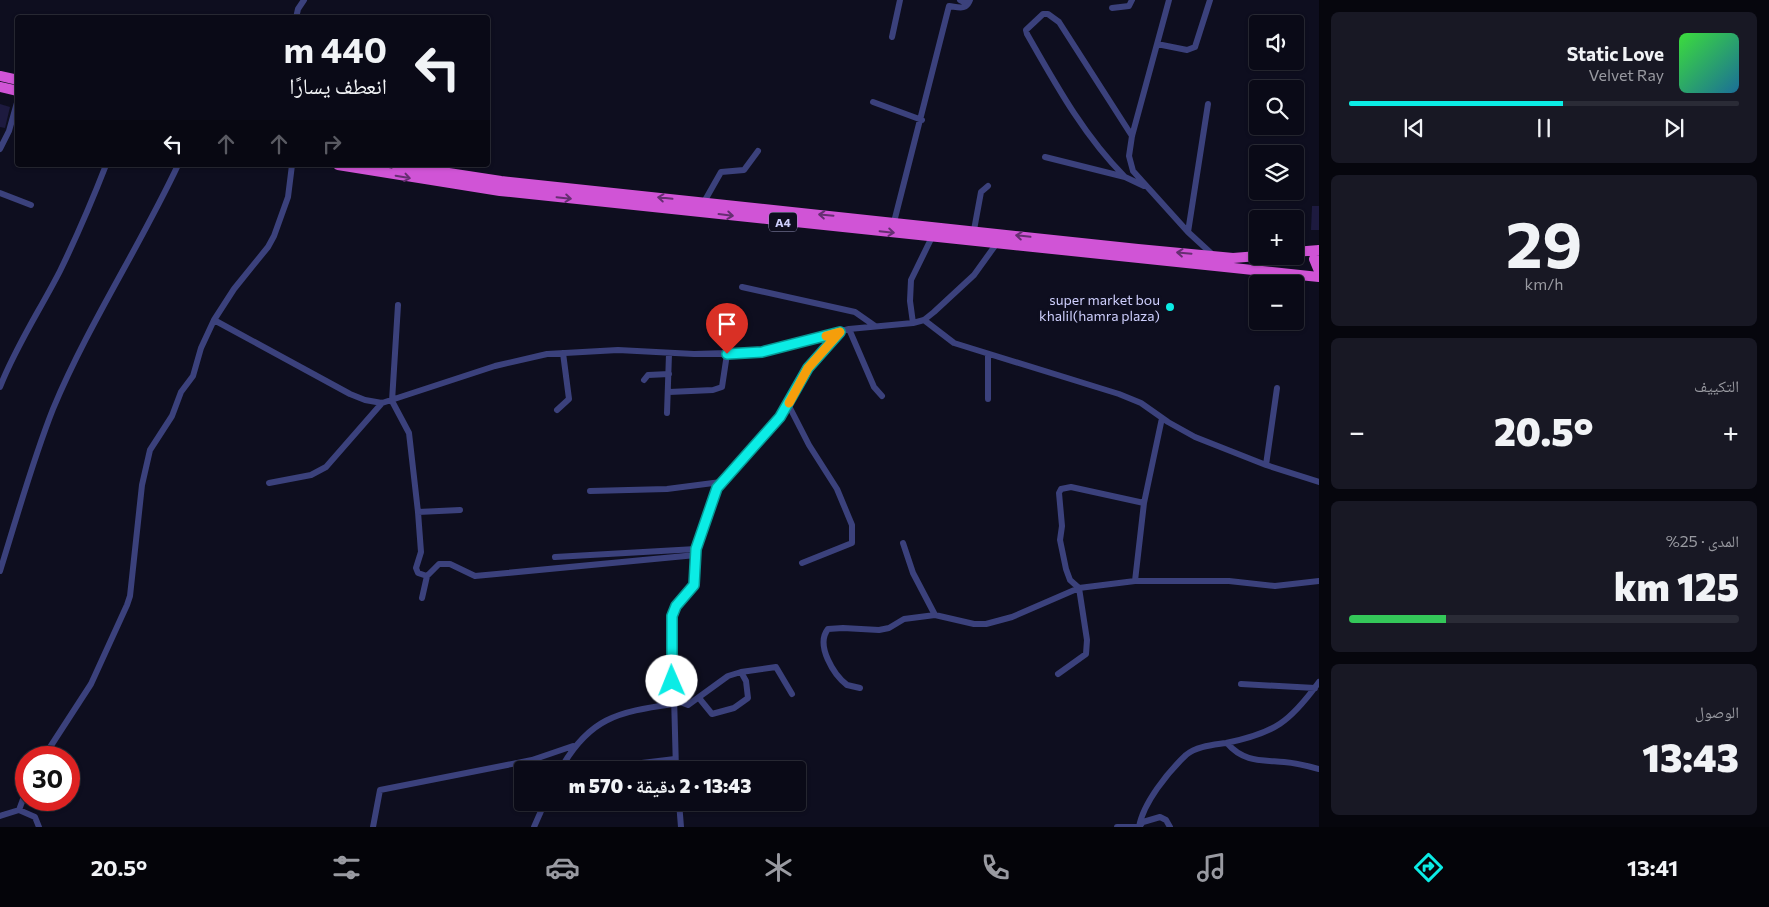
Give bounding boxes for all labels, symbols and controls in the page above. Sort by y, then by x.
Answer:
map controls [1249,15,1304,330]
button: sound [1249,15,1304,70]
text: 440 m [284,27,387,70]
icon: left [405,35,470,100]
text: Static Love [1567,42,1664,65]
text: Velvet Ray [1589,65,1664,84]
text: انعطف يسارًا [289,72,387,99]
button: search [1249,80,1304,135]
icon: previous [1400,114,1428,142]
icon: pause [1530,114,1558,142]
icon: next [1660,114,1688,142]
icon: left [159,130,187,158]
icon: ahead [212,130,240,158]
icon: ahead [265,130,293,158]
icon: right [318,130,346,158]
button: layers [1249,145,1304,200]
one-way arrow [395,172,411,182]
one-way arrow [556,193,572,203]
one-way arrow [657,193,673,202]
text: 29 [1506,202,1582,281]
one-way arrow [718,210,734,220]
one-way arrow [819,210,835,220]
button: + [1249,210,1304,265]
road number: A4 [769,212,797,232]
one-way arrow [879,227,895,237]
one-way arrow [1015,231,1031,240]
one-way arrow [1177,248,1193,258]
text: km/h [1525,274,1563,293]
button: − [1249,275,1304,330]
place label: super market bou khalil(hamra plaza) [1039,291,1160,324]
marker: super market bou khalil(hamra plaza) [1164,301,1176,313]
pin [706,303,748,354]
icon: arrive [713,310,741,338]
text: التكييف [1694,376,1739,395]
text: 20.5° [1494,407,1594,454]
text: − [1349,414,1365,448]
text: + [1723,414,1739,448]
text: المدى · 25% [1666,531,1739,550]
text: 125 km [1614,562,1739,609]
position arrow [645,654,697,706]
text: الوصول [1695,702,1739,721]
text: 13:43 [1642,733,1739,780]
speed limit sign: 30 [15,746,80,811]
text: 13:43 · 2 دقيقة · 570 m [569,774,751,797]
icon: filters [329,850,364,885]
icon: car [545,850,580,885]
icon: climate [761,850,796,885]
icon: phone [978,850,1013,885]
icon: music [1194,850,1229,885]
icon: directions [1411,850,1446,885]
text: 20.5° [91,854,147,881]
text: 13:41 [1627,854,1678,881]

